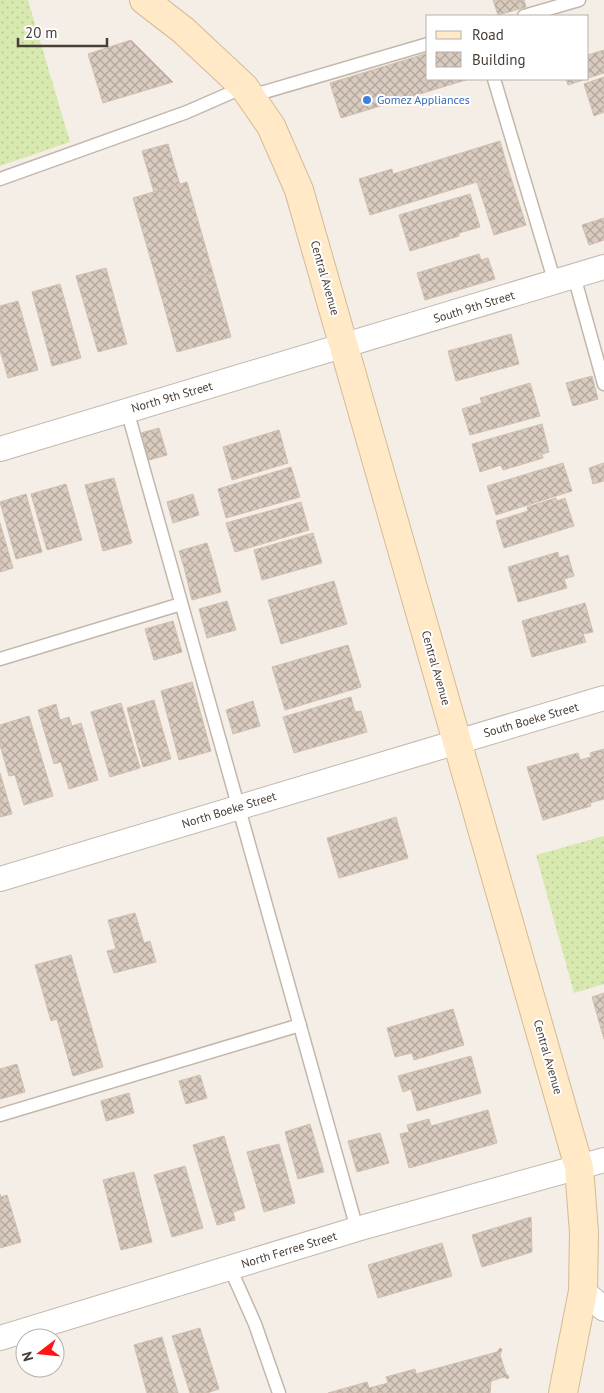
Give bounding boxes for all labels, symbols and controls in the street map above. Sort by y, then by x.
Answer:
scale bar [18,15,106,47]
legend [426,15,589,80]
text: 20 m [25,23,58,42]
text: Road [472,25,504,44]
text: Building [472,50,526,69]
place label: Gomez Appliances [377,92,470,107]
marker: Gomez Appliances [361,94,373,106]
street label: Central Avenue [308,239,343,317]
street label: South 9th Street [431,287,516,326]
street label: North 9th Street [130,378,214,415]
street label: Central Avenue [419,629,454,707]
street label: South Boeke Street [482,699,580,740]
street label: North Boeke Street [180,788,278,831]
street label: Central Avenue [531,1018,566,1096]
street label: North Ferree Street [239,1228,338,1271]
north arrow [15,1328,65,1378]
text: N [18,1350,37,1363]

